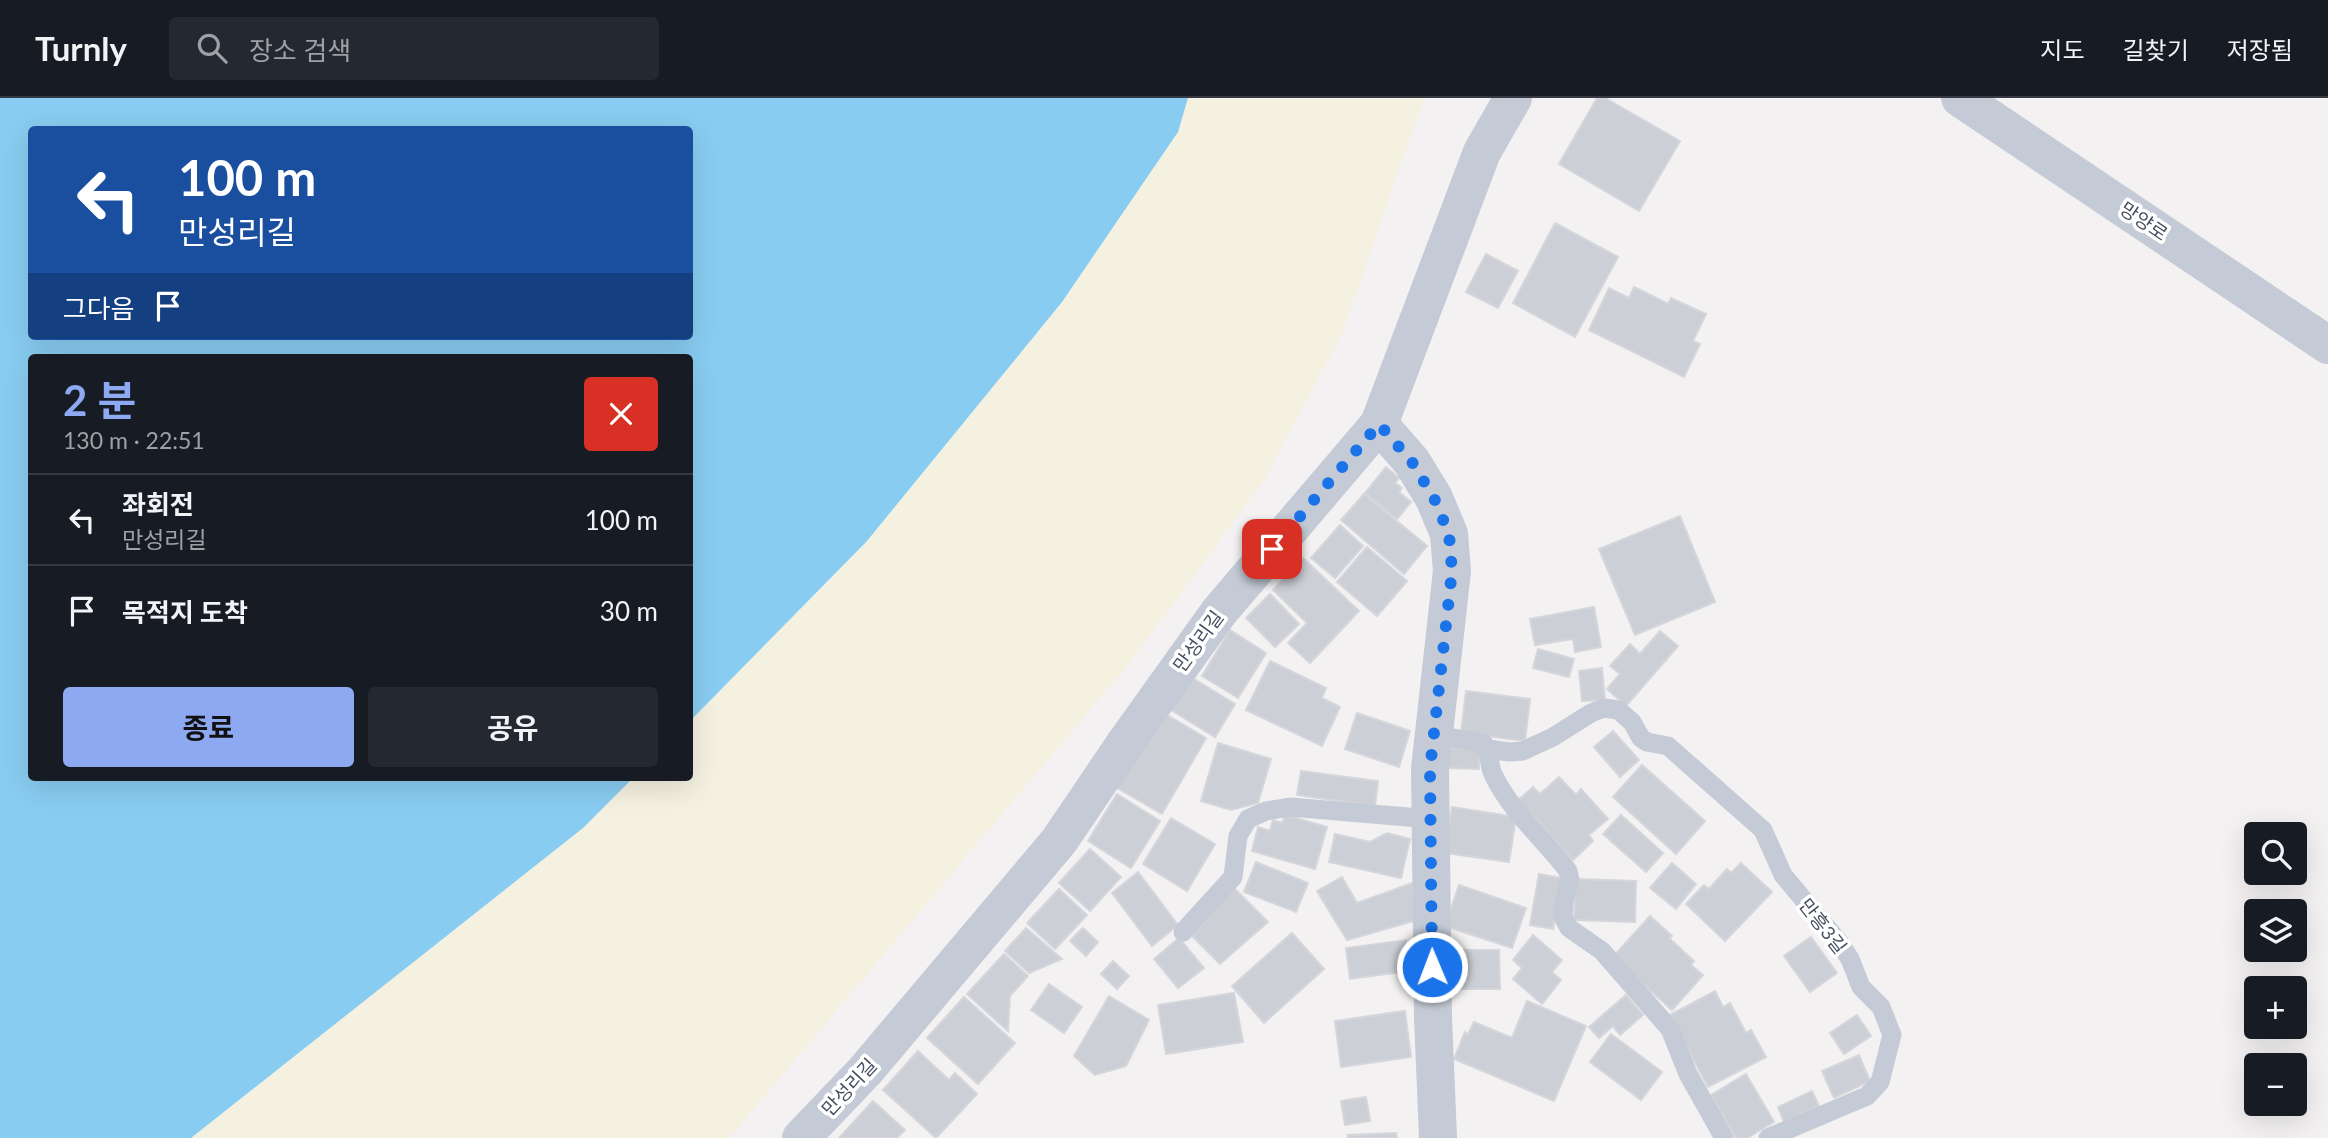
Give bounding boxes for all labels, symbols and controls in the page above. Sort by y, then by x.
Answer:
search box [169,17,659,80]
text: Turnly [35,28,127,68]
icon: search [193,29,231,67]
text: 장소 검색 [249,34,351,66]
text: 지도 [2040,35,2085,64]
text: 길찾기 [2123,35,2189,64]
text: 저장됨 [2227,35,2293,64]
text: 100 m [178,148,316,206]
icon: left [63,154,154,245]
street label: 망양로 [2116,196,2172,245]
text: 만성리길 [178,212,296,251]
icon: arrive [149,287,187,325]
text: 그다음 [63,292,135,324]
text: 2 분 [63,375,136,425]
button: close [584,377,658,451]
text: 130 m · 22:51 [63,426,205,454]
text: 좌회전 [122,488,194,520]
icon: left [63,501,101,539]
text: 100 m [585,504,658,536]
pin [1242,519,1302,579]
text: 만성리길 [122,525,207,553]
icon: arrive [1253,530,1291,568]
icon: arrive [63,592,101,630]
text: 30 m [600,595,658,627]
text: 목적지 도착 [122,596,248,628]
street label: 만성리길 [1168,606,1227,676]
button: 종료 [63,687,354,767]
button: 공유 [368,687,658,767]
map controls [2244,822,2307,1116]
button: search [2244,822,2307,885]
street label: 만흥3길 [1795,894,1852,958]
button: layers [2244,899,2307,962]
position arrow [1395,930,1469,1004]
button: + [2244,976,2307,1039]
street label: 만성리길 [816,1053,881,1120]
button: − [2244,1053,2307,1116]

